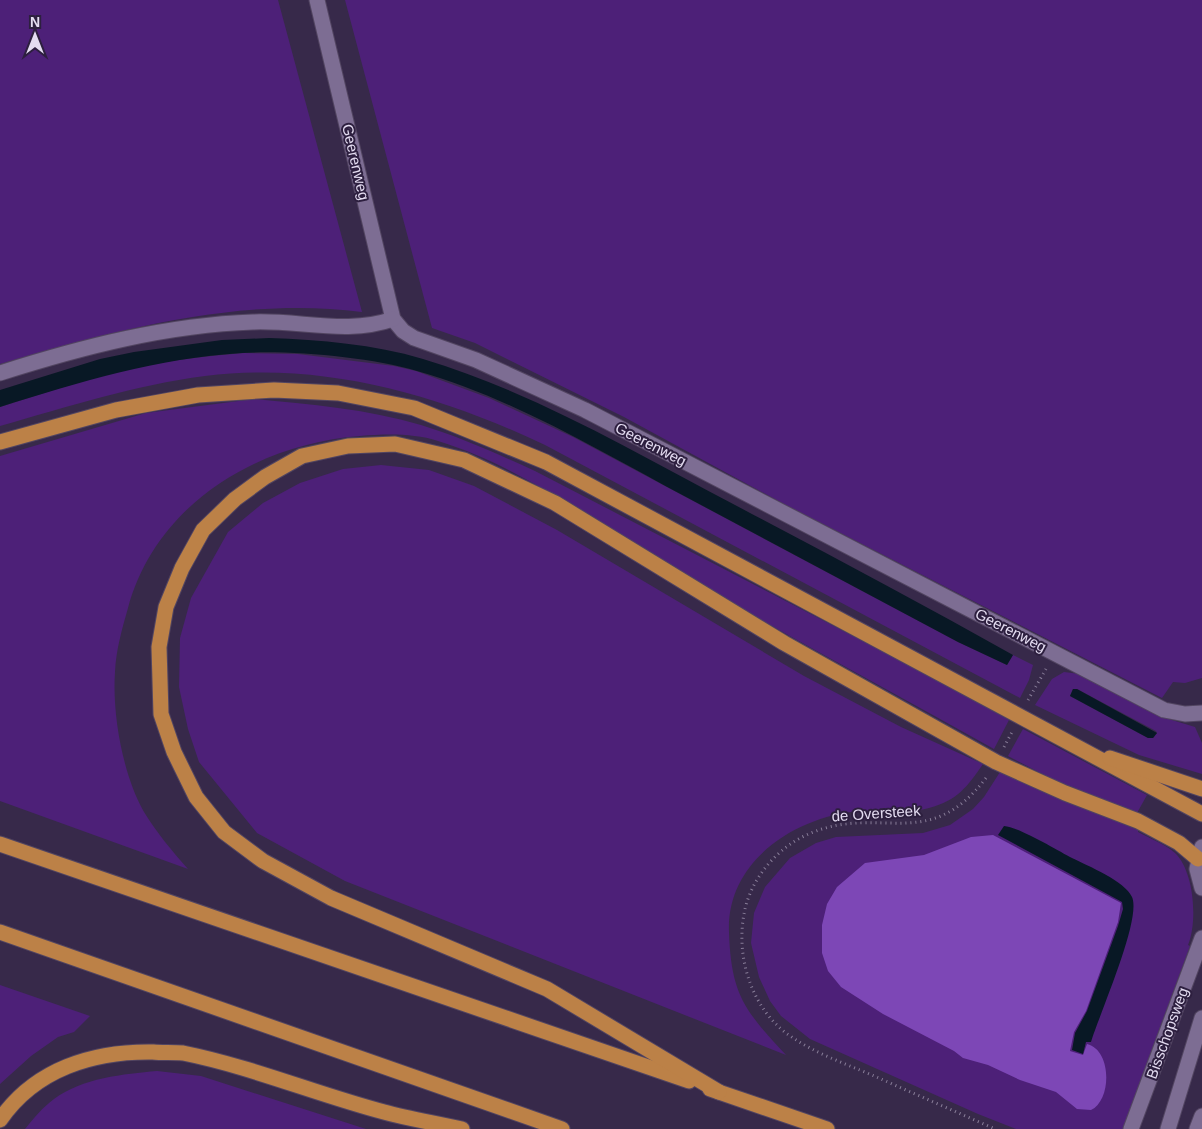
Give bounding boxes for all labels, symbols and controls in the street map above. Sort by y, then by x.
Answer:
north arrow [10,10,60,60]
text: N [30,14,40,30]
street label: Geerenweg [339,122,373,202]
street label: Geerenweg [613,419,689,469]
street label: Geerenweg [973,605,1049,655]
street label: de Oversteek [831,801,922,825]
street label: Bisschopsweg [1143,985,1191,1081]

